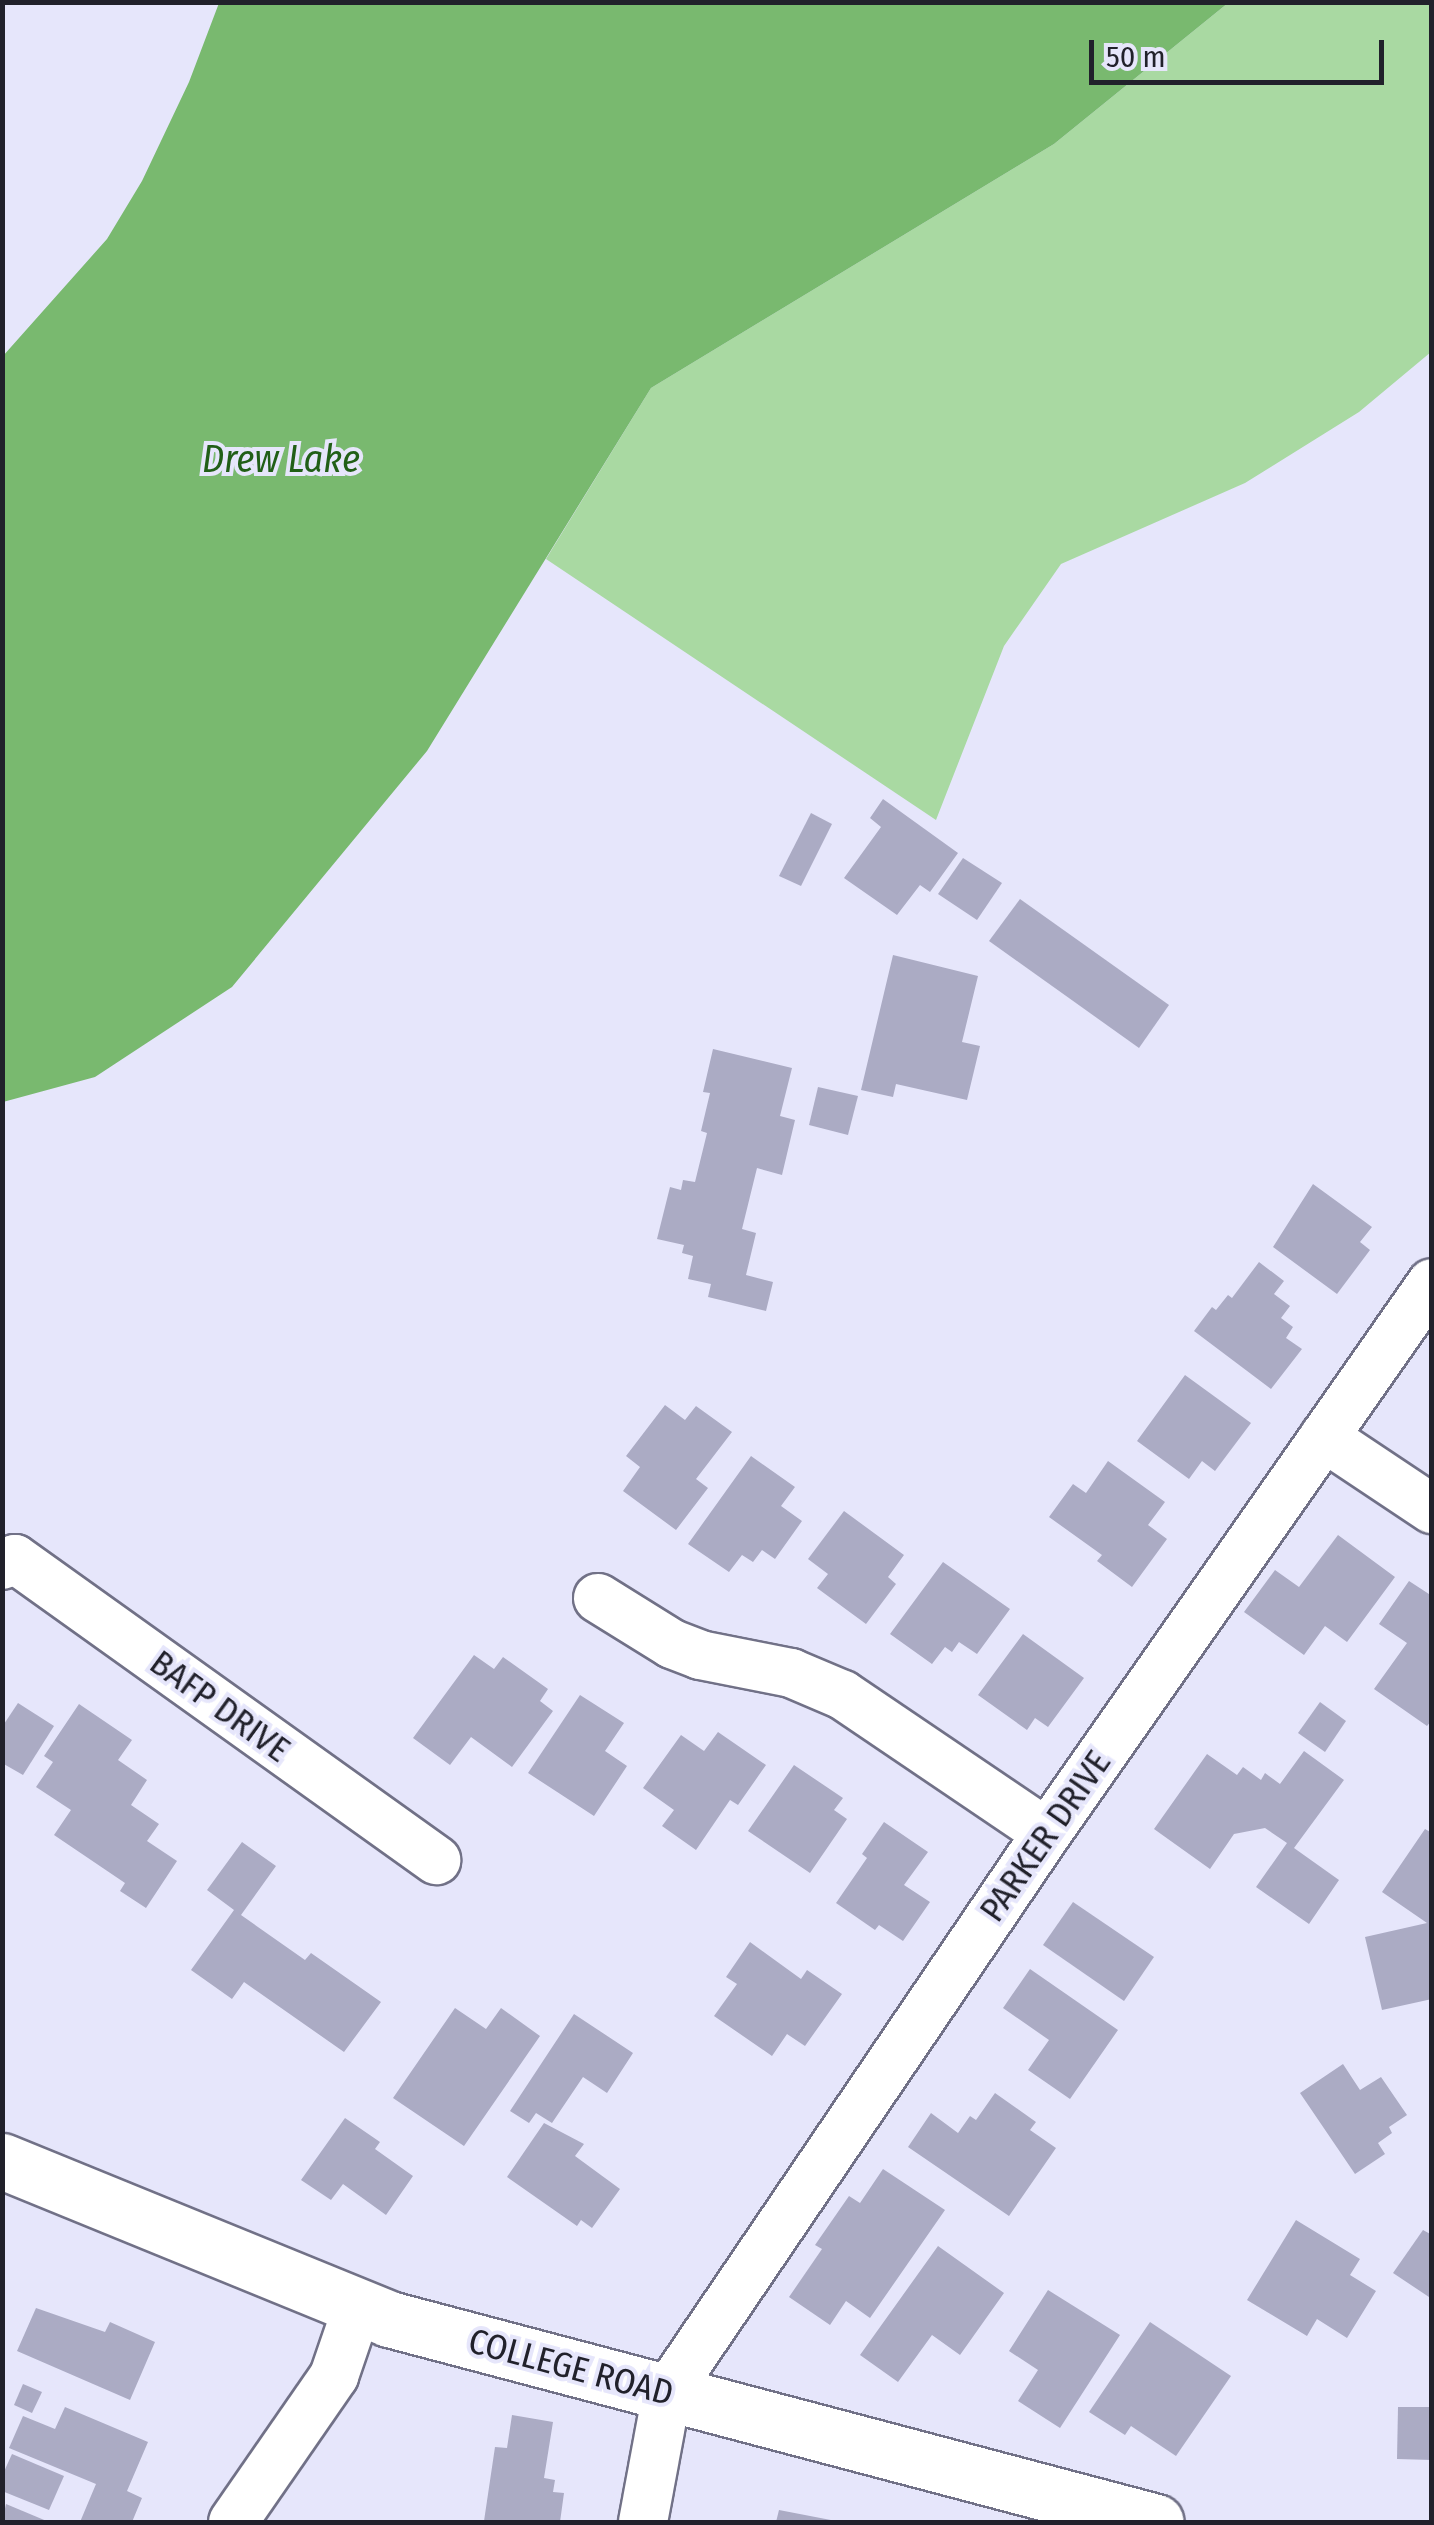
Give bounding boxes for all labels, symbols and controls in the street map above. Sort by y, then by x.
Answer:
scale bar [1094,20,1389,82]
text: 50 m [1106,39,1166,75]
water label: Drew Lake [202,437,360,483]
street label: BAFP DRIVE [142,1641,298,1771]
street label: PARKER DRIVE [971,1743,1119,1929]
street label: COLLEGE ROAD [464,2320,678,2414]

